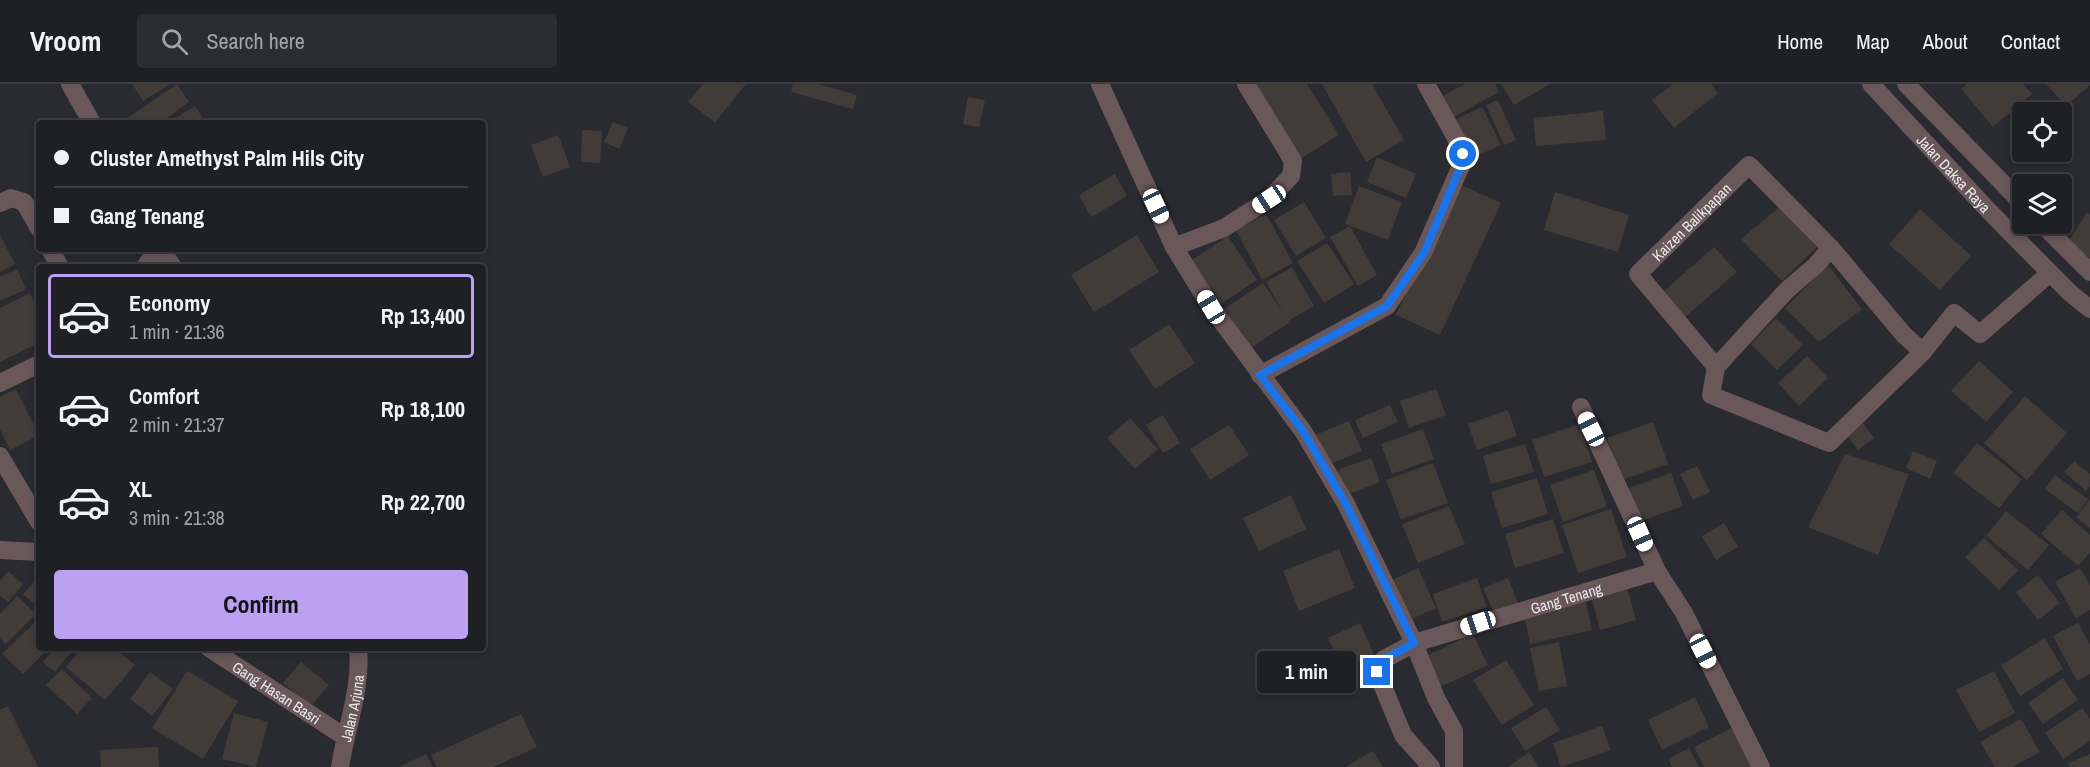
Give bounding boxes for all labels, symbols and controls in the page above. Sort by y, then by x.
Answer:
search box [137,14,557,68]
text: Vroom [30,22,101,60]
icon: search [158,25,191,58]
text: Search here [206,26,305,56]
text: Home [1777,27,1823,56]
text: Map [1856,27,1890,56]
text: About [1923,27,1968,56]
text: Contact [2001,27,2060,56]
map controls [2012,102,2072,234]
button: locate [2012,102,2072,162]
street label: Jalan Daksa Raya [1912,130,1996,217]
route start [1449,140,1476,167]
text: Cluster Amethyst Palm Hils City [90,143,364,173]
button: layers [2012,174,2072,234]
street label: Kaizen Balikpapan [1647,178,1735,265]
car [1249,182,1289,216]
car [1140,186,1172,226]
text: Gang Tenang [90,201,204,231]
car [1194,287,1228,327]
text: Economy [129,288,210,318]
icon: car [57,289,111,343]
text: Rp 13,400 [381,301,465,331]
text: 1 min · 21:36 [129,318,225,345]
text: Comfort [129,381,199,411]
icon: car [57,382,111,436]
text: Rp 18,100 [381,394,465,424]
car [1575,409,1607,449]
text: 2 min · 21:37 [129,411,225,438]
text: XL [129,474,152,504]
icon: car [57,475,111,529]
text: Rp 22,700 [381,487,465,517]
text: 3 min · 21:38 [129,504,225,531]
car [1624,514,1656,554]
button: Confirm [54,570,468,639]
street label: Gang Tenang [1528,577,1604,618]
car [1458,609,1498,637]
car [1687,631,1719,671]
callout: 1 min [1257,651,1356,693]
street label: Gang Hasan Basri [229,656,325,729]
text: 1 min [1285,658,1328,685]
route end [1363,658,1390,685]
street label: Jalan Arjuna [335,674,368,744]

